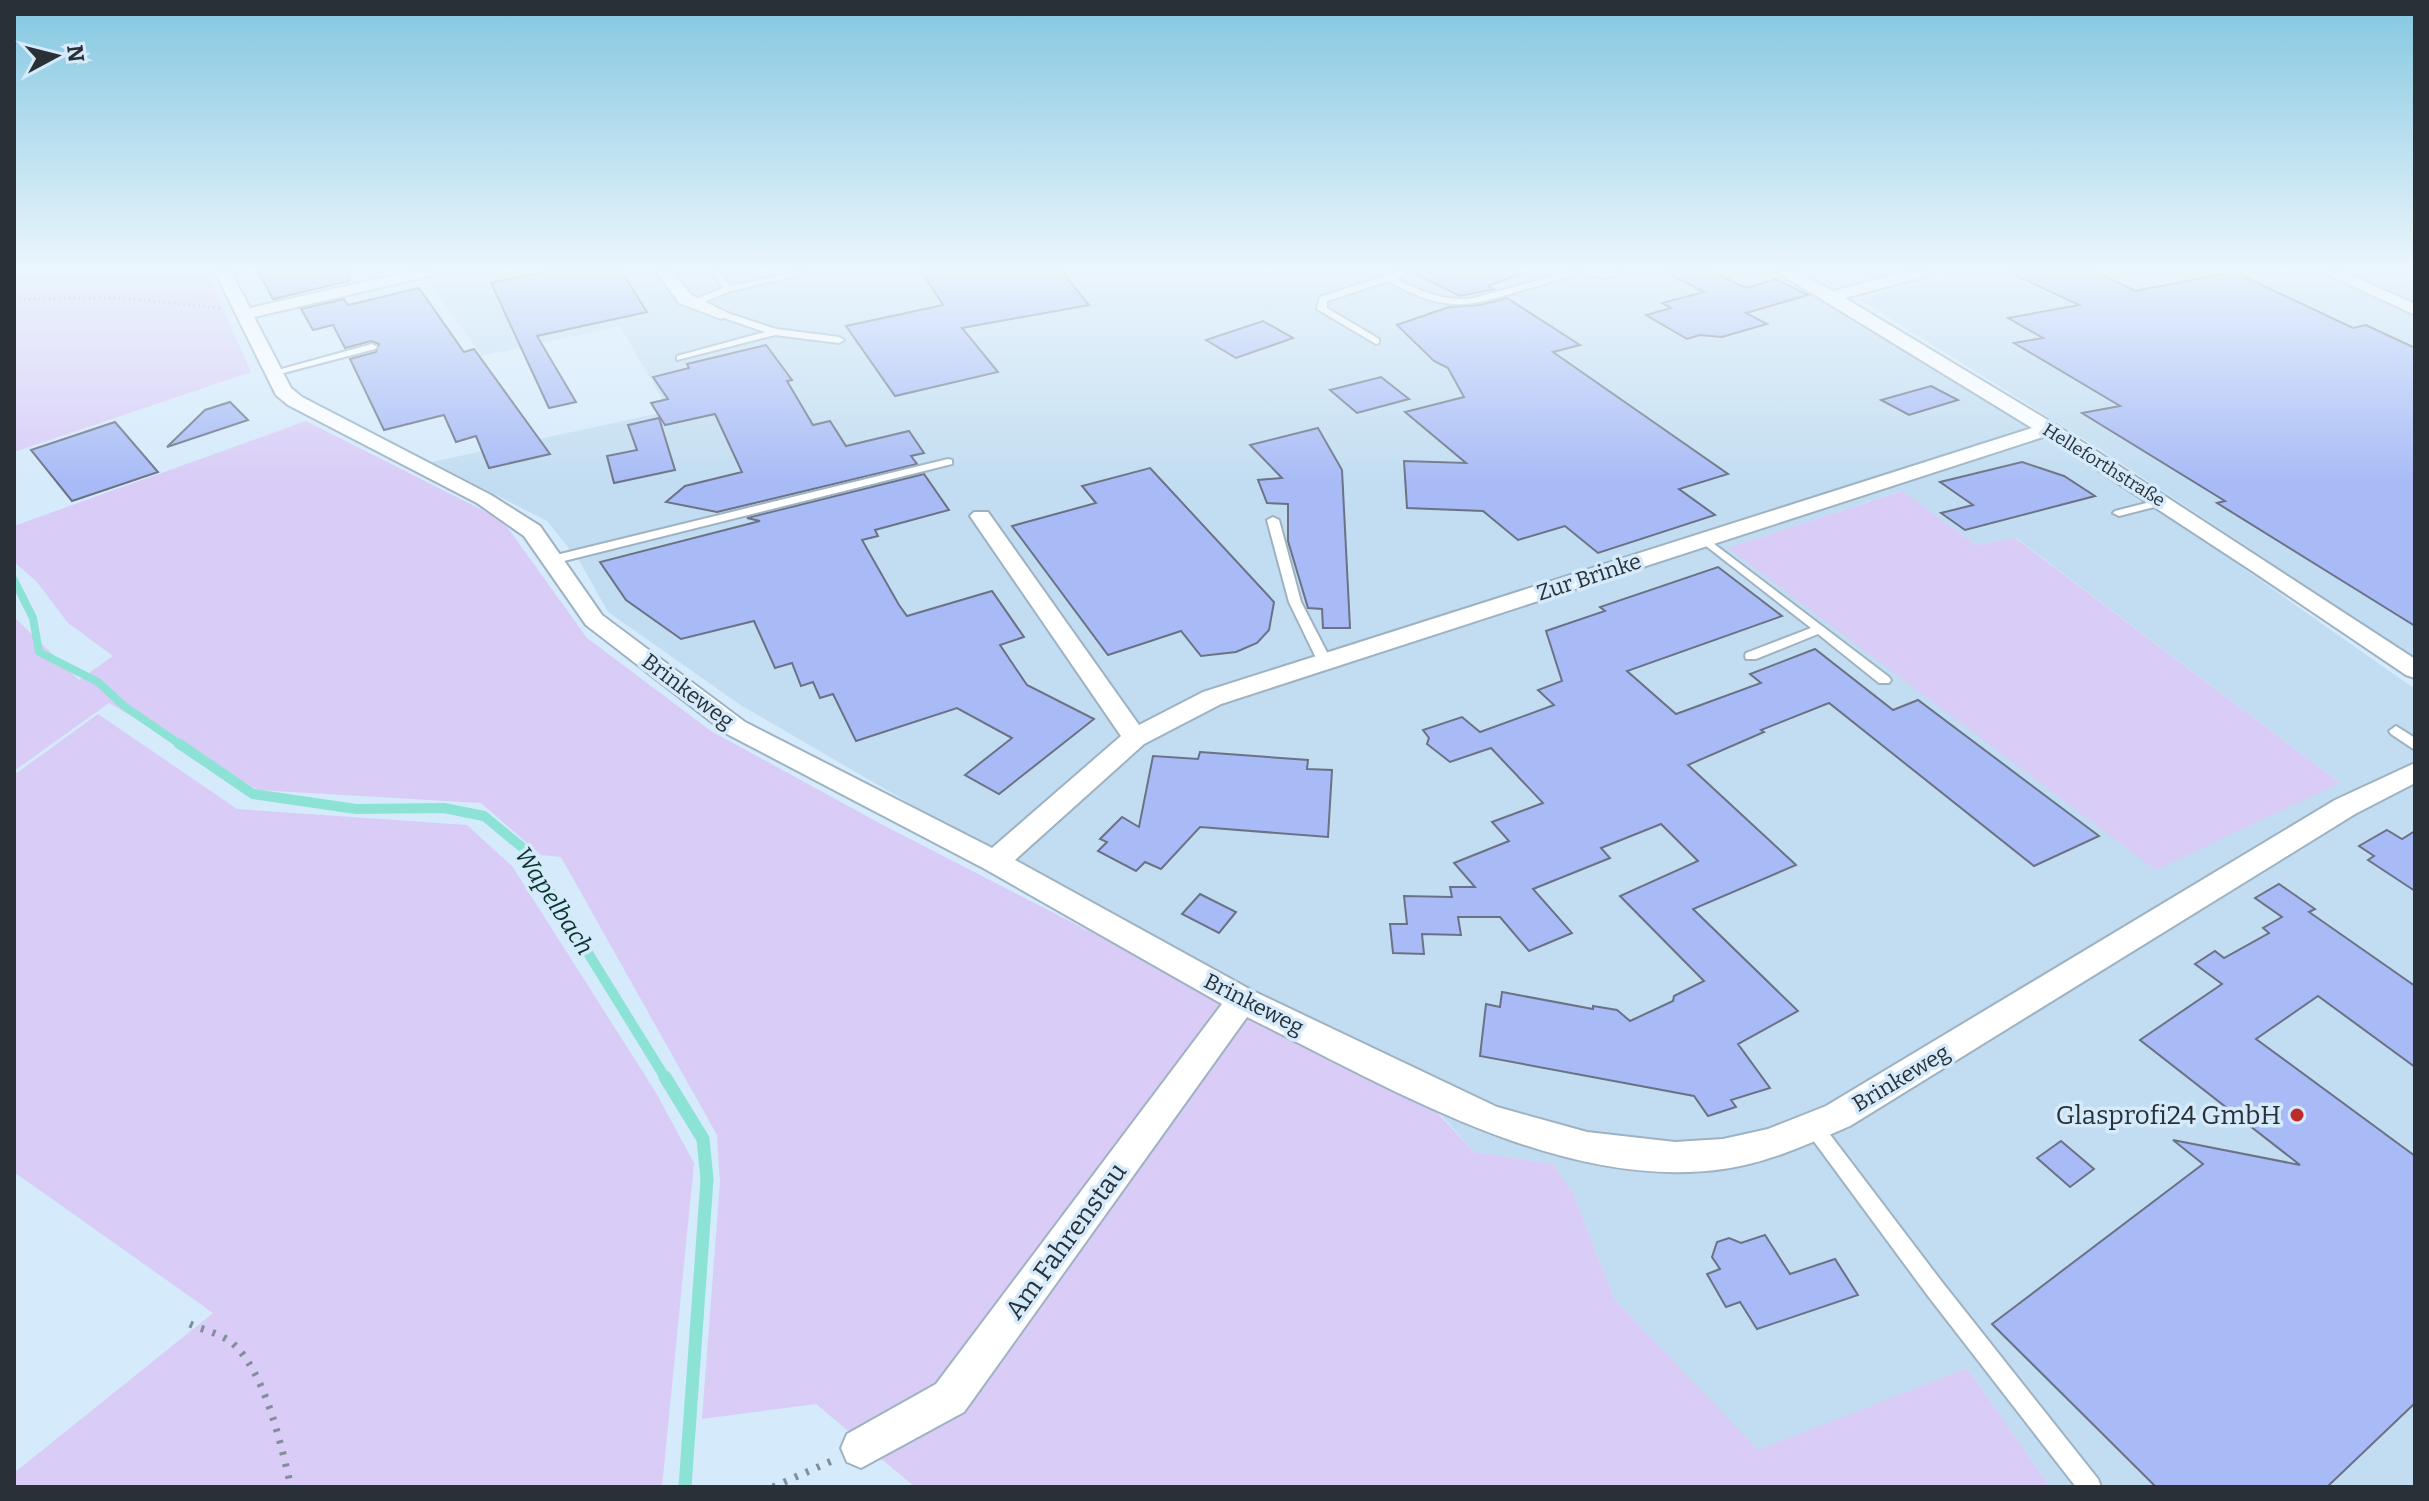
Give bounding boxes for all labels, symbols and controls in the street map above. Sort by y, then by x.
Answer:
north arrow [16,16,96,96]
text: N [61,44,90,64]
street label: Helleforthstraße [2039,419,2169,511]
street label: Zur Brinke [1533,547,1645,607]
street label: Brinkeweg [637,648,739,734]
water label: Wapelbach [509,842,599,960]
street label: Brinkeweg [1200,967,1308,1041]
street label: Brinkeweg [1848,1038,1954,1118]
place label: Glasprofi24 GmbH [2056,1100,2281,1131]
marker: Glasprofi24 GmbH [2288,1106,2306,1124]
street label: Am Fahrenstau [999,1157,1133,1325]

